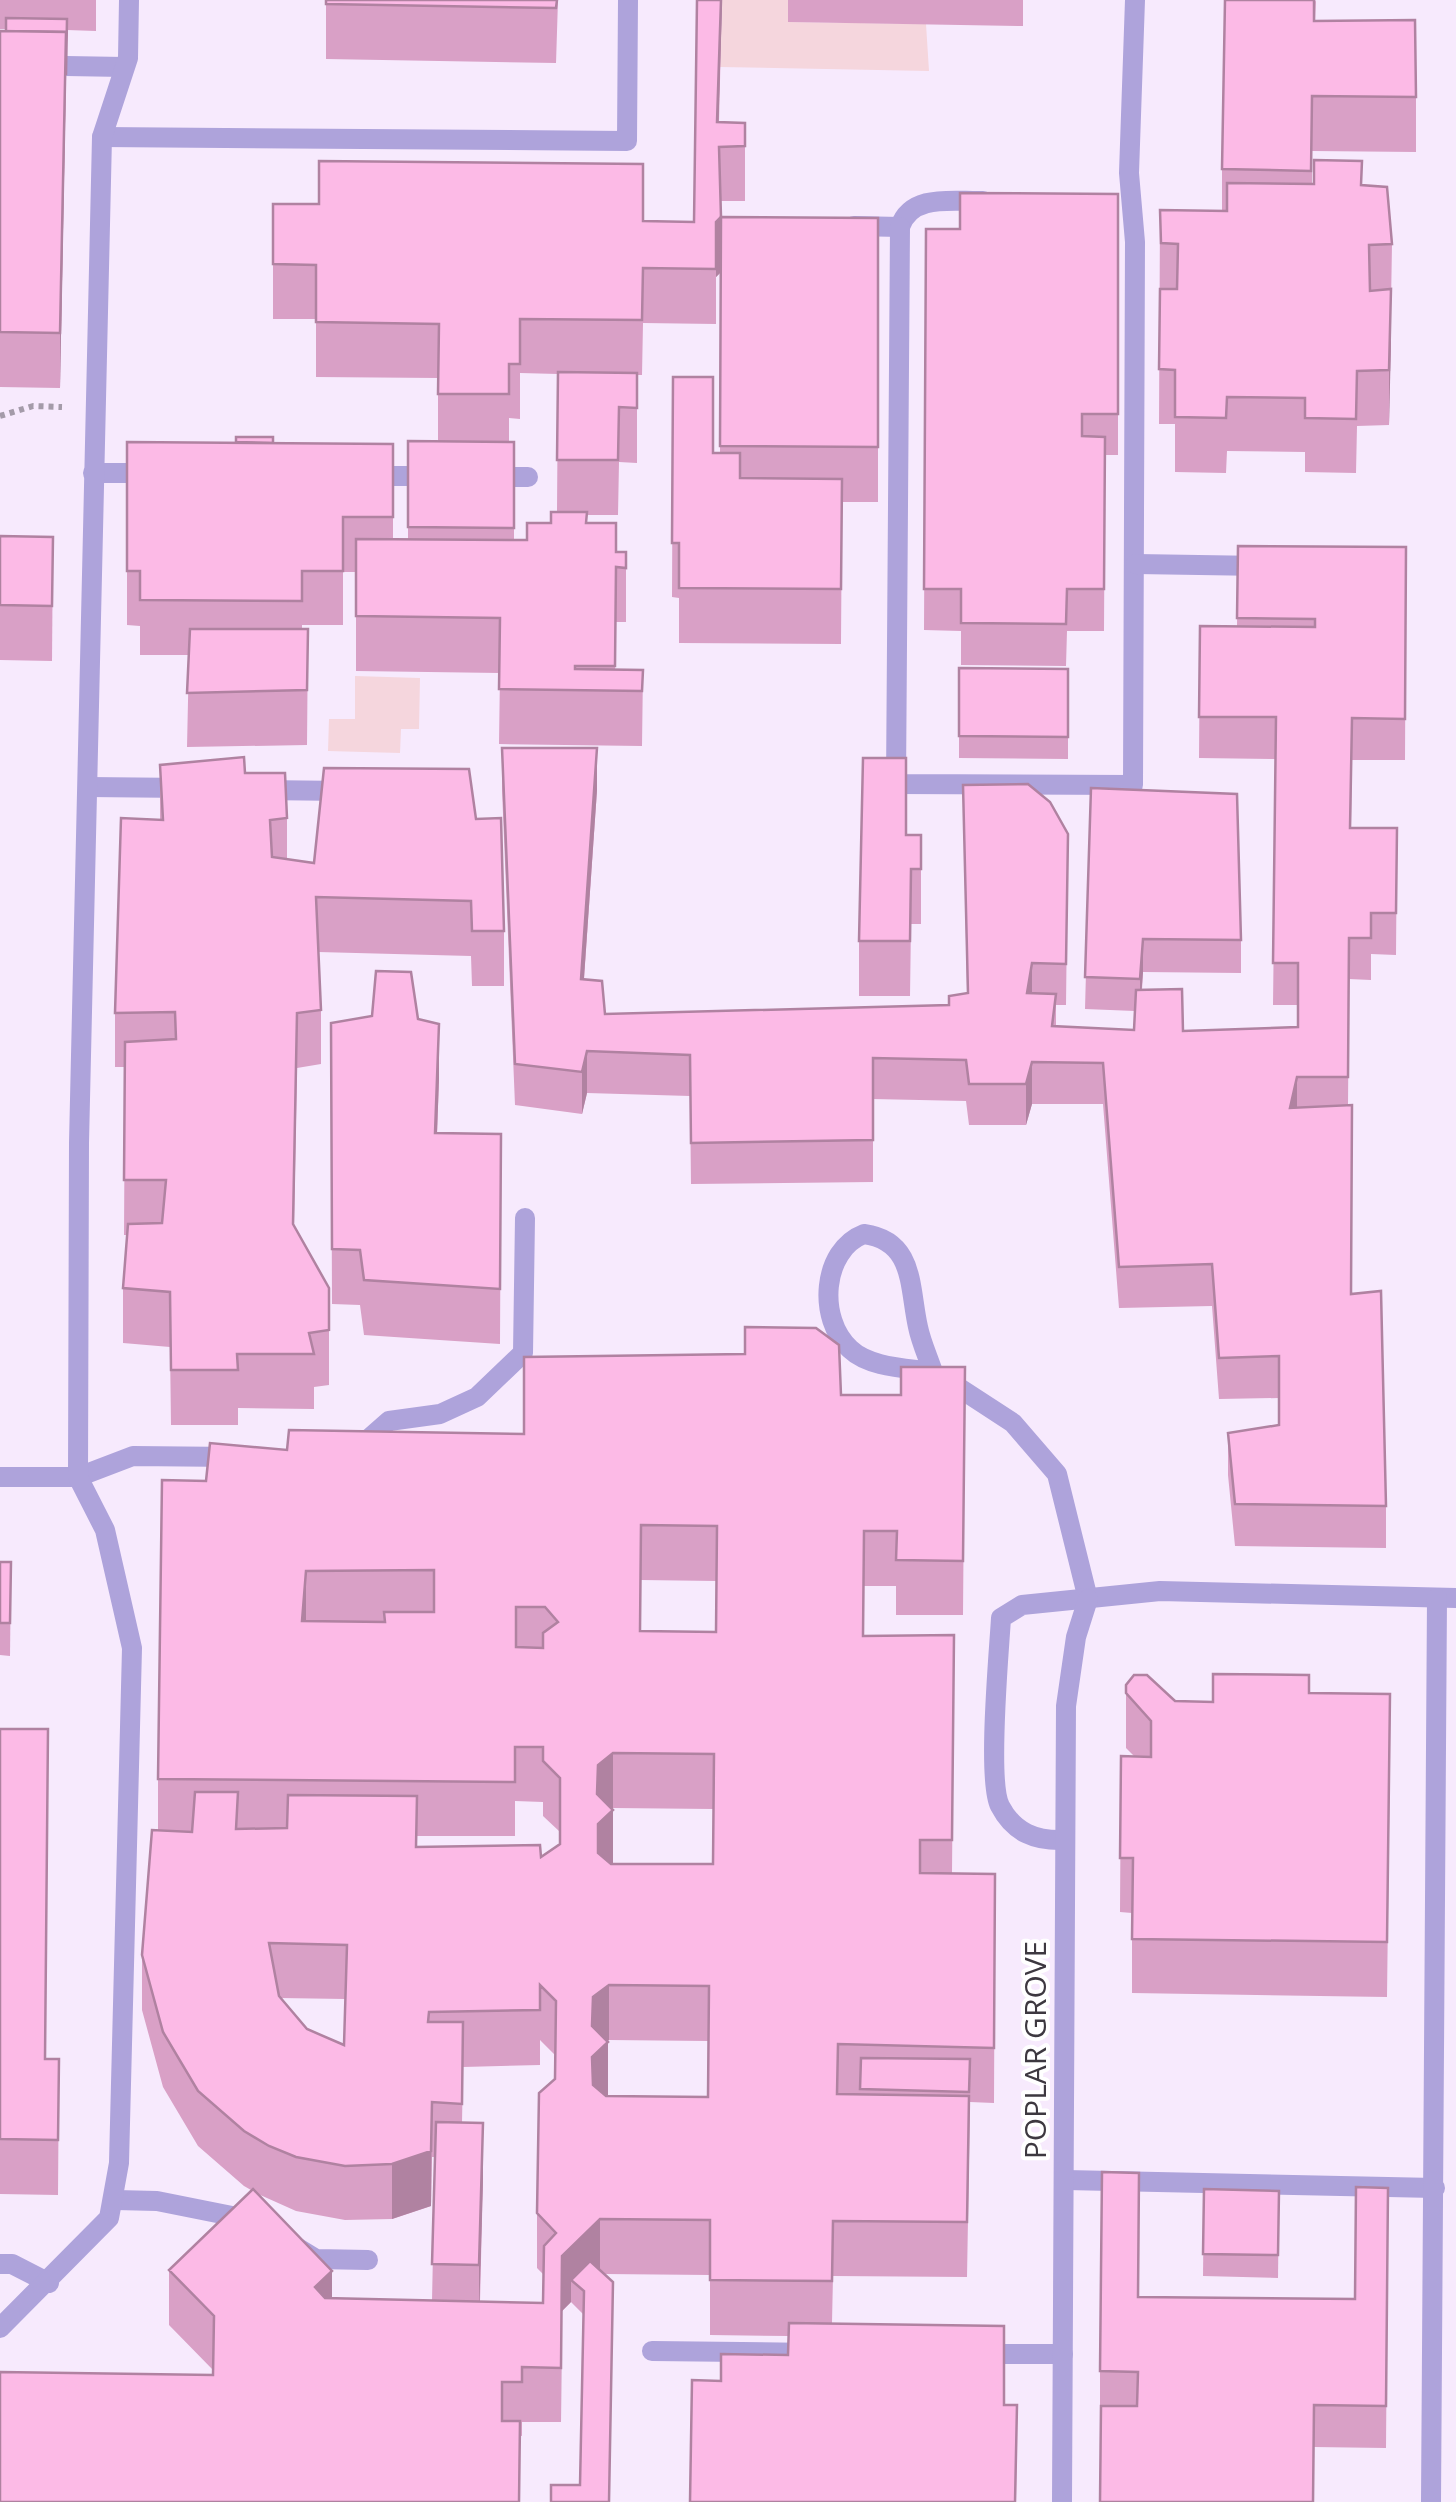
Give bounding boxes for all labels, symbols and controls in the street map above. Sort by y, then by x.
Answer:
street label: POPLAR GROVE [1014,1941,1055,2159]

